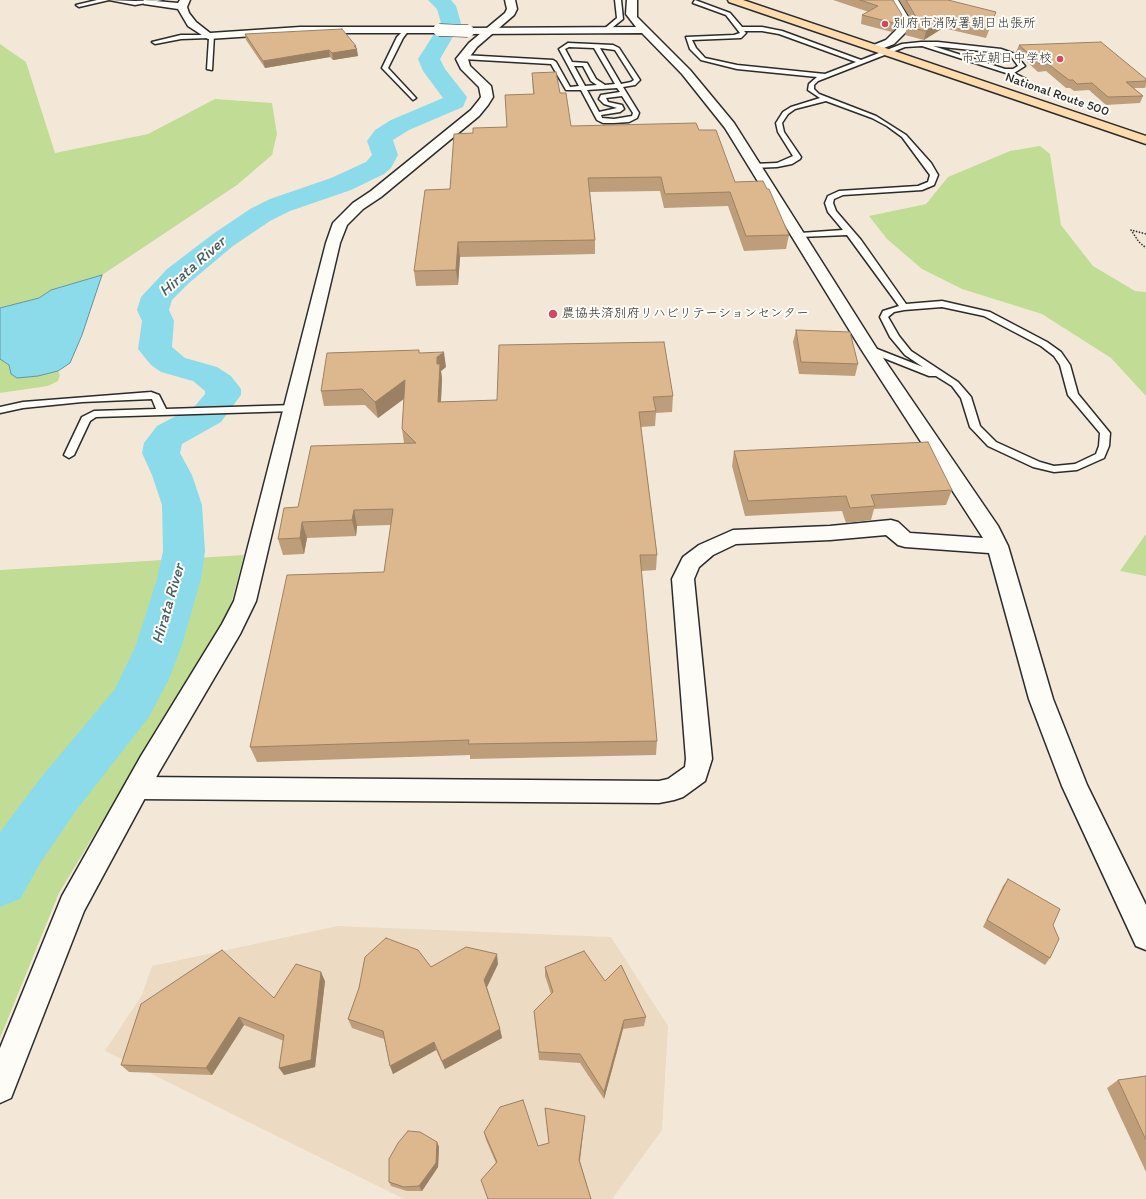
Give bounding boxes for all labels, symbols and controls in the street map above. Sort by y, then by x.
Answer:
place label: 別府市消防署朝日出張所 [893,16,1036,32]
marker: 別府市消防署朝日出張所 [880,19,890,29]
place label: 市立朝日中学校 [961,51,1052,67]
marker: 市立朝日中学校 [1055,54,1065,64]
street label: National Route 500 [1003,70,1111,120]
water label: Hirata River [156,233,230,301]
place label: 農協共済別府リハビリテーションセンター [562,306,809,322]
marker: 農協共済別府リハビリテーションセンター [547,308,559,320]
water label: Hirata River [148,562,190,646]

